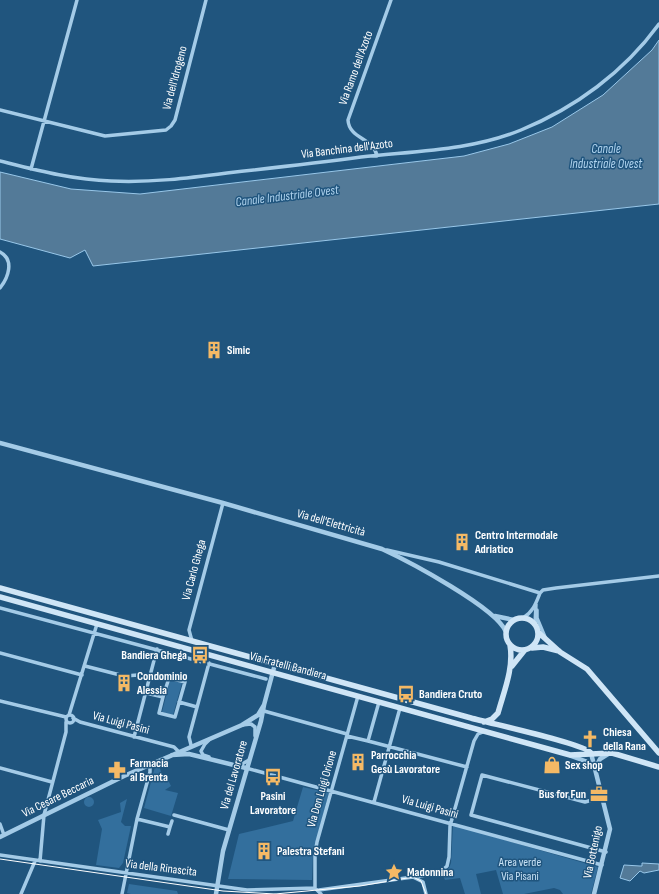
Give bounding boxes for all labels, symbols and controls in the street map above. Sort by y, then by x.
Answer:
street label: Via Ramo dell'Azoto [336,29,376,107]
street label: Via dell'Idrogeno [159,44,191,112]
street label: Via Banchina dell'Azoto [300,136,394,162]
water label: Canale Industriale Ovest [570,141,643,172]
water label: Canale Industriale Ovest [234,182,341,210]
building icon: Simic [204,340,224,360]
place label: Simic [227,343,250,358]
street label: Via dell'Elettricità [295,506,367,540]
place label: Centro Intermodale Adriatico [474,528,558,557]
building icon: Centro Intermodale Adriatico [452,532,472,552]
street label: Via Carlo Ghega [179,538,209,602]
bus stop icon: Bandiera Ghega [190,645,210,665]
place label: Bandiera Ghega [121,648,187,663]
street label: Via Fratelli Bandiera [248,649,328,684]
place label: Condominio Alessia [136,669,188,698]
building icon: Condominio Alessia [114,673,134,693]
bus stop icon: Bandiera Cruto [396,684,416,704]
place label: Bandiera Cruto [419,687,482,702]
street label: Via Luigi Pasini [91,708,151,738]
place label: Chiesa della Rana [603,725,646,754]
church icon: Chiesa della Rana [580,729,600,749]
street label: Via del Lavoratore [217,739,251,811]
place label: Parrocchia Gesù Lavoratore [371,748,440,777]
street label: Via Don Luigi Orione [304,749,340,829]
building icon: Parrocchia Gesù Lavoratore [348,752,368,772]
shop icon: Sex shop [542,755,562,775]
place label: Farmacia al Brenta [130,756,169,785]
place label: Sex shop [565,758,603,773]
pharmacy icon: Farmacia al Brenta [107,760,127,780]
bus stop icon: Pasini Lavoratore [263,767,283,787]
street label: Via Cesare Beccaria [20,773,97,821]
office icon: Bus for Fun [589,784,609,804]
place label: Bus for Fun [539,787,586,802]
place label: Pasini Lavoratore [250,789,296,818]
street label: Via Luigi Pasini [400,792,460,822]
street label: Via Bottenigo [580,824,606,880]
building icon: Palestra Stefani [254,841,274,861]
place label: Palestra Stefani [277,844,344,859]
park label: Area verde Via Pisani [498,855,541,884]
street label: Via della Rinascita [124,856,198,880]
place icon: Madonnina [384,862,404,882]
place label: Madonnina [407,865,453,880]

